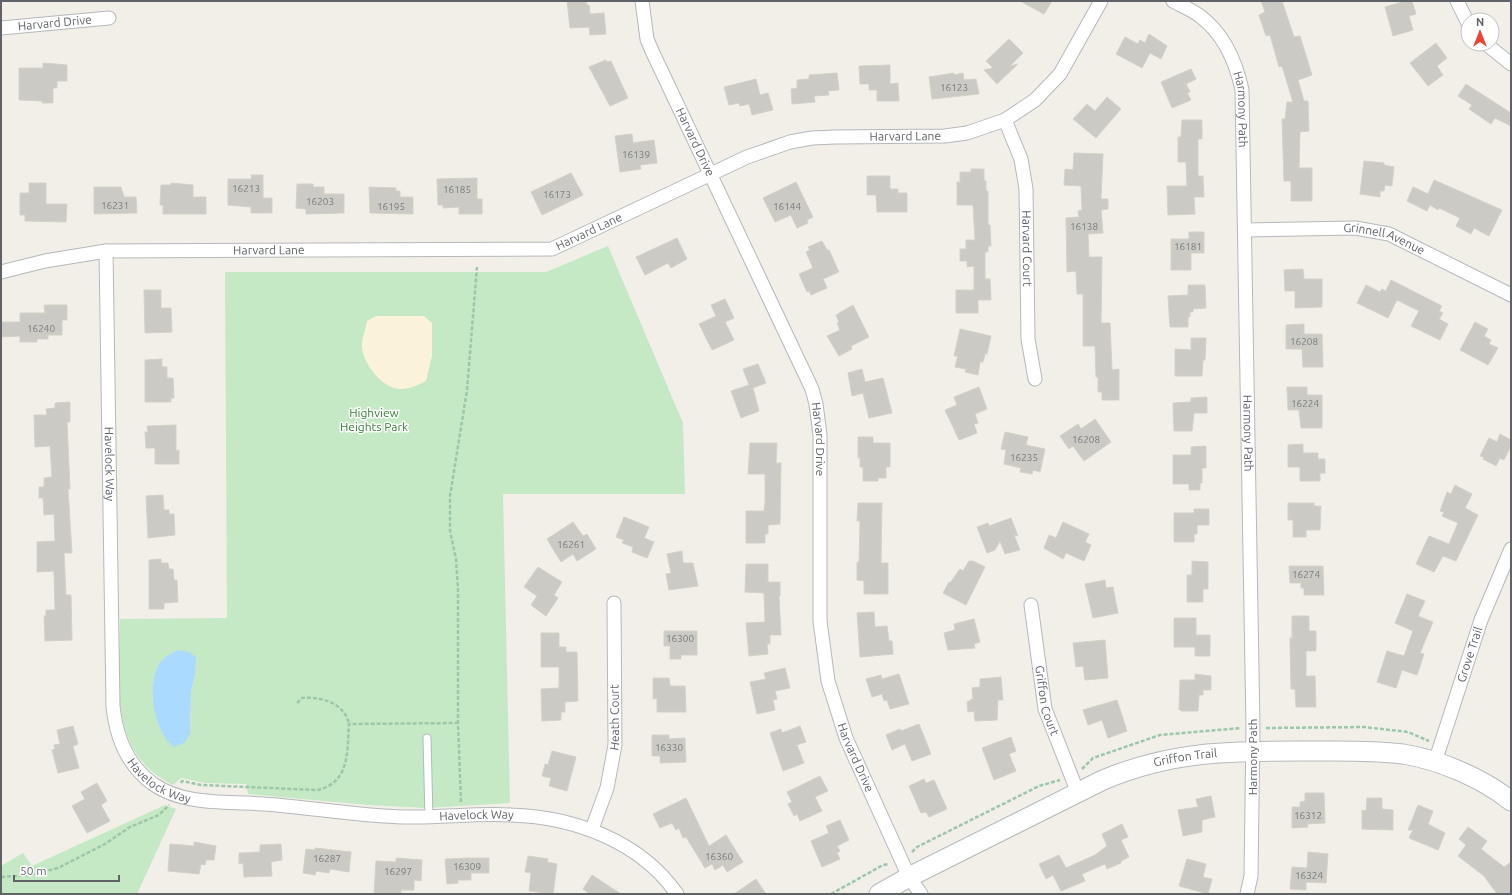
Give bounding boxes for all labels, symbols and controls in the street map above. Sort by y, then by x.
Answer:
north arrow [1460,12,1500,52]
street label: Harvard Drive [17,13,92,32]
text: N [1476,16,1484,28]
street label: Harmony Path [1231,69,1250,148]
house number: 16123 [940,82,968,93]
street label: Harvard Drive [674,105,717,178]
street label: Harvard Lane [869,129,941,143]
house number: 16139 [622,149,650,160]
house number: 16213 [232,183,260,194]
house number: 16185 [443,184,471,195]
house number: 16173 [543,189,571,200]
house number: 16203 [306,196,334,207]
house number: 16231 [101,200,129,211]
house number: 16195 [377,201,405,212]
house number: 16144 [773,201,801,212]
street label: Harvard Lane [554,210,624,252]
street label: Harvard Court [1020,210,1034,287]
house number: 16138 [1070,221,1098,232]
street label: Grinnell Avenue [1343,221,1427,257]
house number: 16181 [1174,241,1202,252]
street label: Harvard Lane [233,243,305,256]
house number: 16240 [27,323,55,334]
house number: 16208 [1290,336,1318,347]
street label: Harmony Path [1241,395,1256,472]
house number: 16224 [1291,398,1319,409]
street label: Harvard Drive [810,401,827,476]
park label: Highview Heights Park [340,406,408,433]
street label: Havelock Way [103,427,117,501]
house number: 16208 [1072,434,1100,445]
house number: 16235 [1010,452,1038,463]
house number: 16261 [557,539,585,550]
house number: 16274 [1292,569,1320,580]
street label: Grove Trail [1454,625,1484,684]
house number: 16300 [666,633,694,644]
street label: Griffon Court [1033,665,1062,737]
street label: Heath Court [607,684,621,751]
street label: Harmony Path [1246,719,1259,795]
street label: Harvard Drive [836,721,877,794]
house number: 16330 [655,742,683,753]
street label: Griffon Trail [1152,746,1218,769]
street label: Havelock Way [125,756,192,805]
street label: Havelock Way [439,807,514,823]
house number: 16312 [1294,810,1322,821]
house number: 16360 [705,851,733,862]
house number: 16287 [313,853,341,864]
scale bar [14,857,119,883]
house number: 16309 [453,861,481,872]
text: 50 m [20,864,47,877]
house number: 16297 [384,866,412,877]
house number: 16324 [1295,870,1323,881]

